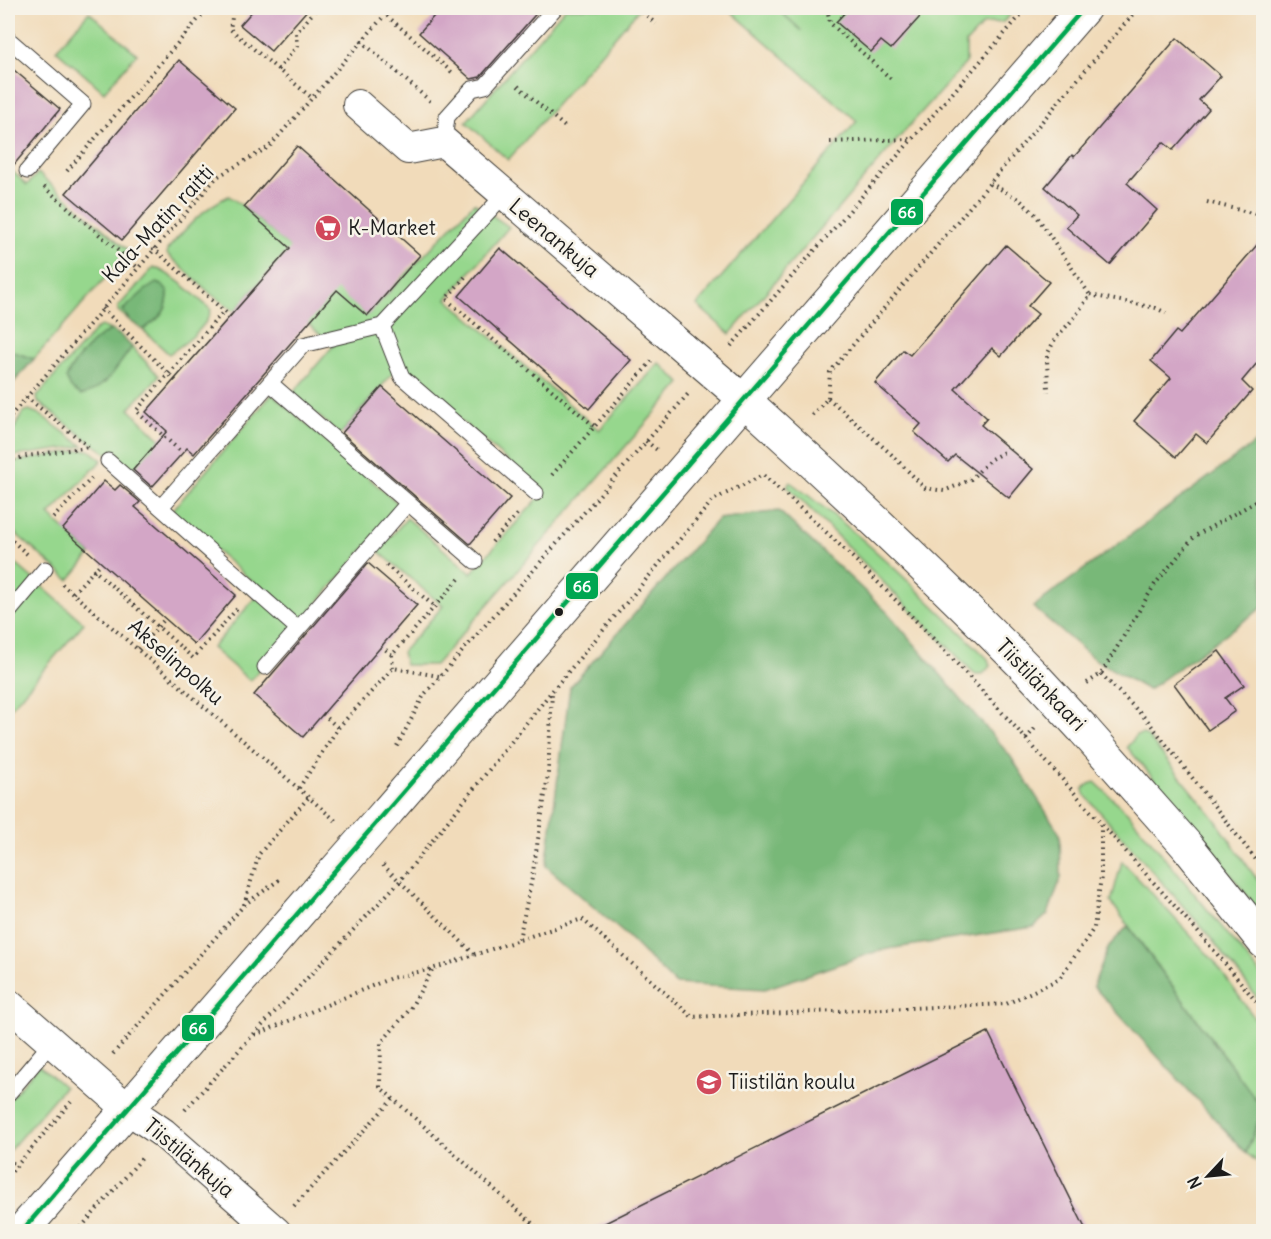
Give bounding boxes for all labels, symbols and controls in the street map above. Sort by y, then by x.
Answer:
street label: Kala-Matin raitti [96,159,219,288]
street label: Leenankuja [504,192,605,283]
line badge: 66 [890,198,924,226]
text: 66 [898,202,916,222]
supermarket icon: K-Market [313,213,343,243]
place label: K-Market [348,214,436,241]
line badge: 66 [565,572,599,600]
text: 66 [573,576,591,596]
unlabelled marker [553,606,565,618]
street label: Akselinpolku [123,613,230,711]
street label: Tiistilänkaari [991,633,1092,737]
line badge: 66 [181,1014,215,1042]
text: 66 [189,1018,207,1038]
school or university icon: Tiistilän koulu [694,1067,724,1097]
place label: Tiistilän koulu [728,1068,855,1095]
street label: Tiistilänkuja [138,1112,240,1203]
north arrow [1178,1146,1238,1206]
text: N [1183,1173,1206,1192]

